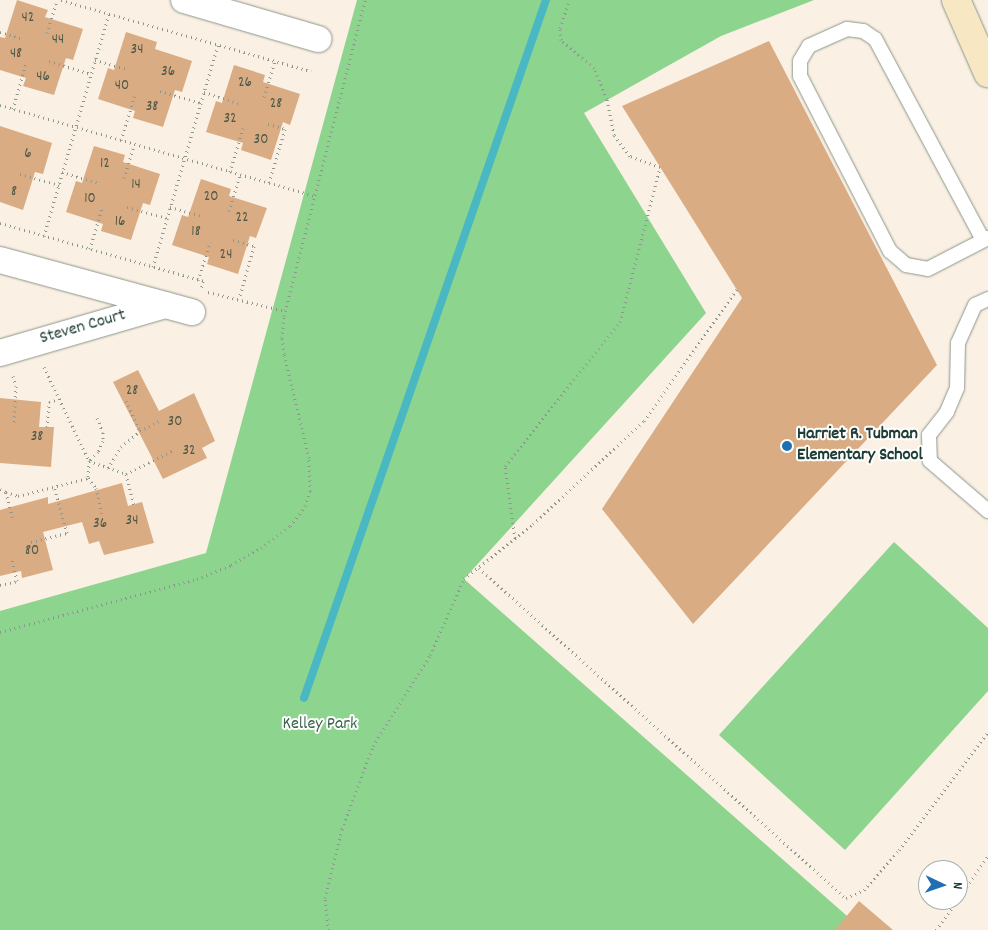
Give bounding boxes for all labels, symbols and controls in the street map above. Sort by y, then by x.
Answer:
house number: 42 [22,10,34,28]
house number: 44 [52,32,64,50]
house number: 34 [131,42,143,60]
house number: 48 [10,46,22,64]
house number: 36 [161,64,175,82]
house number: 46 [36,69,50,87]
house number: 26 [238,75,252,93]
house number: 40 [115,78,129,96]
house number: 28 [270,96,282,114]
house number: 38 [146,99,158,117]
house number: 32 [223,111,237,129]
house number: 30 [254,132,268,150]
house number: 6 [24,146,32,164]
house number: 12 [100,156,110,174]
house number: 14 [131,177,141,195]
house number: 8 [11,184,17,202]
house number: 20 [204,189,218,207]
house number: 10 [84,191,96,209]
house number: 22 [235,210,249,228]
house number: 16 [115,214,125,232]
house number: 18 [191,224,201,242]
house number: 24 [220,247,232,265]
street label: Steven Court [38,305,128,351]
house number: 28 [126,383,138,401]
house number: 30 [168,414,182,432]
place label: Harriet R. Tubman Elementary School [797,425,923,468]
house number: 38 [31,429,43,447]
marker: Harriet R. Tubman Elementary School [781,440,793,452]
house number: 32 [182,443,196,461]
house number: 34 [126,513,138,531]
house number: 36 [93,516,107,534]
house number: 80 [25,543,39,561]
park label: Kelley Park [283,714,357,736]
north arrow [918,860,968,910]
text: N [947,882,967,890]

